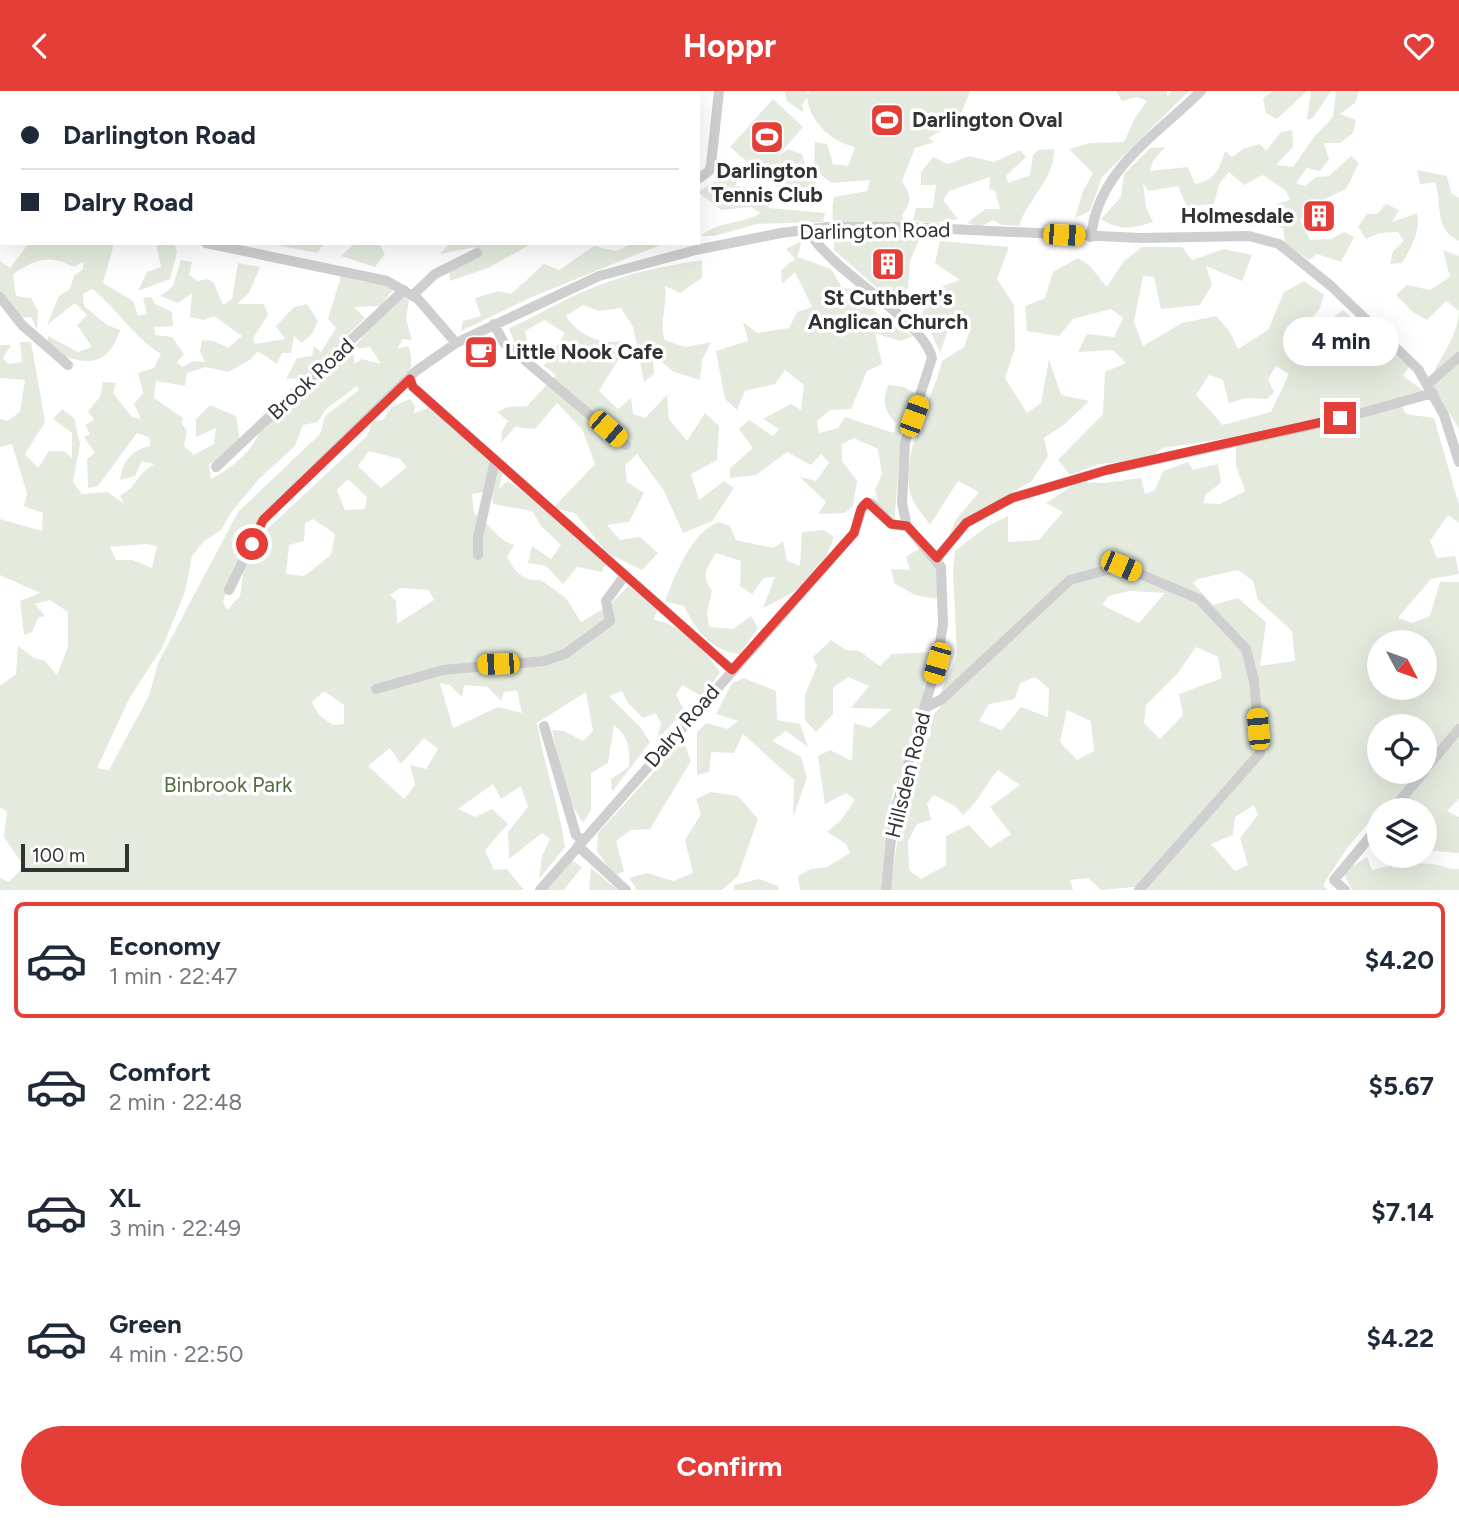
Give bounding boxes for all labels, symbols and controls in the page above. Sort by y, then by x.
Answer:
icon: back [21,27,59,65]
text: Hoppr [683,27,776,65]
icon: heart [1400,27,1438,65]
sports icon: Darlington Oval [868,101,906,139]
place label: Darlington Oval [912,107,1063,132]
sports icon: Darlington Tennis Club [748,118,786,156]
text: Darlington Road [63,119,256,151]
place label: Darlington Tennis Club [711,158,823,207]
text: Dalry Road [63,186,194,218]
building icon: Holmesdale [1300,197,1338,235]
place label: Holmesdale [1181,203,1294,228]
street label: Darlington Road [799,217,951,244]
car [1043,223,1086,247]
building icon: St Cuthbert's Anglican Church [869,245,907,283]
place label: St Cuthbert's Anglican Church [808,285,968,334]
callout: 4 min [1282,317,1398,365]
text: 4 min [1311,327,1371,355]
street label: Brook Road [263,333,359,425]
cafe icon: Little Nook Cafe [462,333,500,371]
place label: Little Nook Cafe [505,339,664,364]
car [897,393,932,439]
route end [1324,402,1356,434]
car [586,407,631,451]
route start [236,528,268,560]
car [1098,548,1145,584]
north arrow [1367,630,1437,700]
map controls [1367,630,1437,868]
car [922,640,953,686]
car [477,653,520,675]
street label: Dalry Road [639,679,724,772]
car [1246,707,1271,751]
street label: Hillsden Road [880,709,935,840]
button: locate [1367,714,1437,784]
park label: Binbrook Park [164,772,293,797]
button: layers [1367,798,1437,868]
scale bar [21,841,130,873]
text: 100 m [32,844,85,867]
icon: car [25,929,88,992]
text: Economy [109,930,221,962]
text: $4.20 [1365,944,1434,976]
text: 1 min · 22:47 [109,962,237,990]
icon: car [25,1055,88,1118]
text: Comfort [109,1056,211,1088]
text: $5.67 [1369,1070,1434,1102]
text: 2 min · 22:48 [109,1088,242,1116]
icon: car [25,1181,88,1244]
text: XL [109,1182,141,1214]
text: $7.14 [1371,1196,1434,1228]
text: 3 min · 22:49 [109,1214,241,1242]
icon: car [25,1307,88,1370]
text: Green [109,1308,182,1340]
text: $4.22 [1367,1322,1434,1354]
text: 4 min · 22:50 [109,1340,243,1368]
button: Confirm [21,1426,1438,1506]

